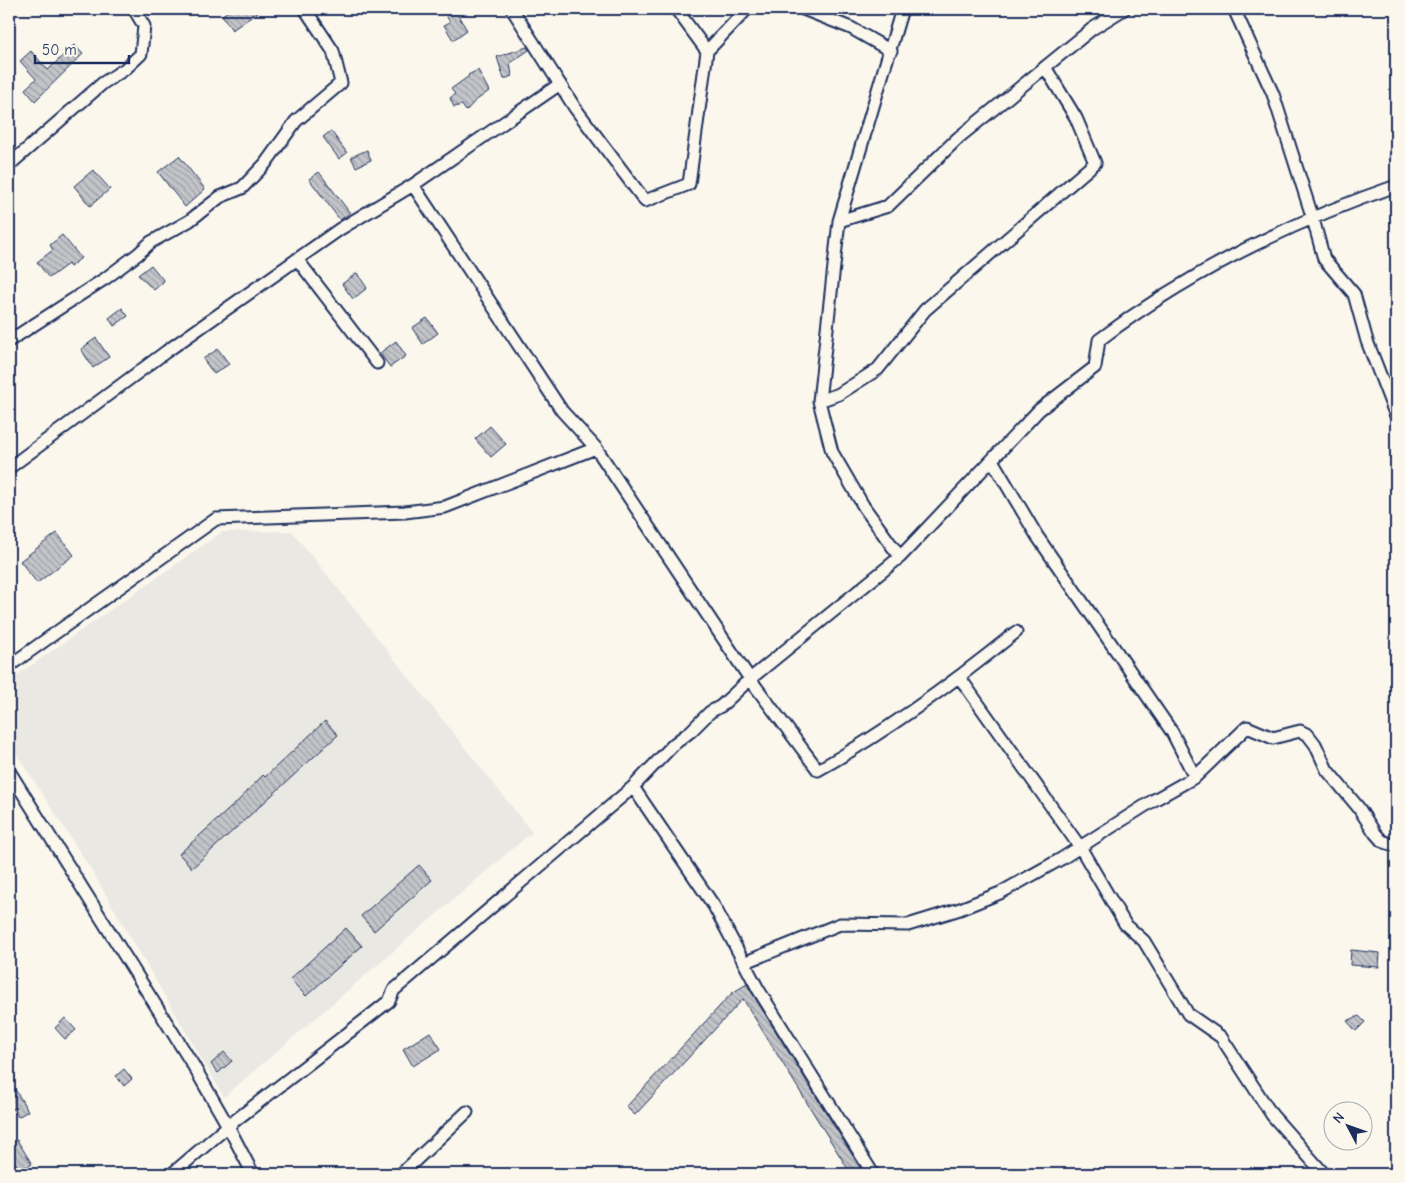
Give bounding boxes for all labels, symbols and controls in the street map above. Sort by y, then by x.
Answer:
scale bar [35,32,129,64]
text: 50 m [42,41,77,59]
north arrow [1322,1100,1372,1150]
text: N [1329,1109,1348,1127]

